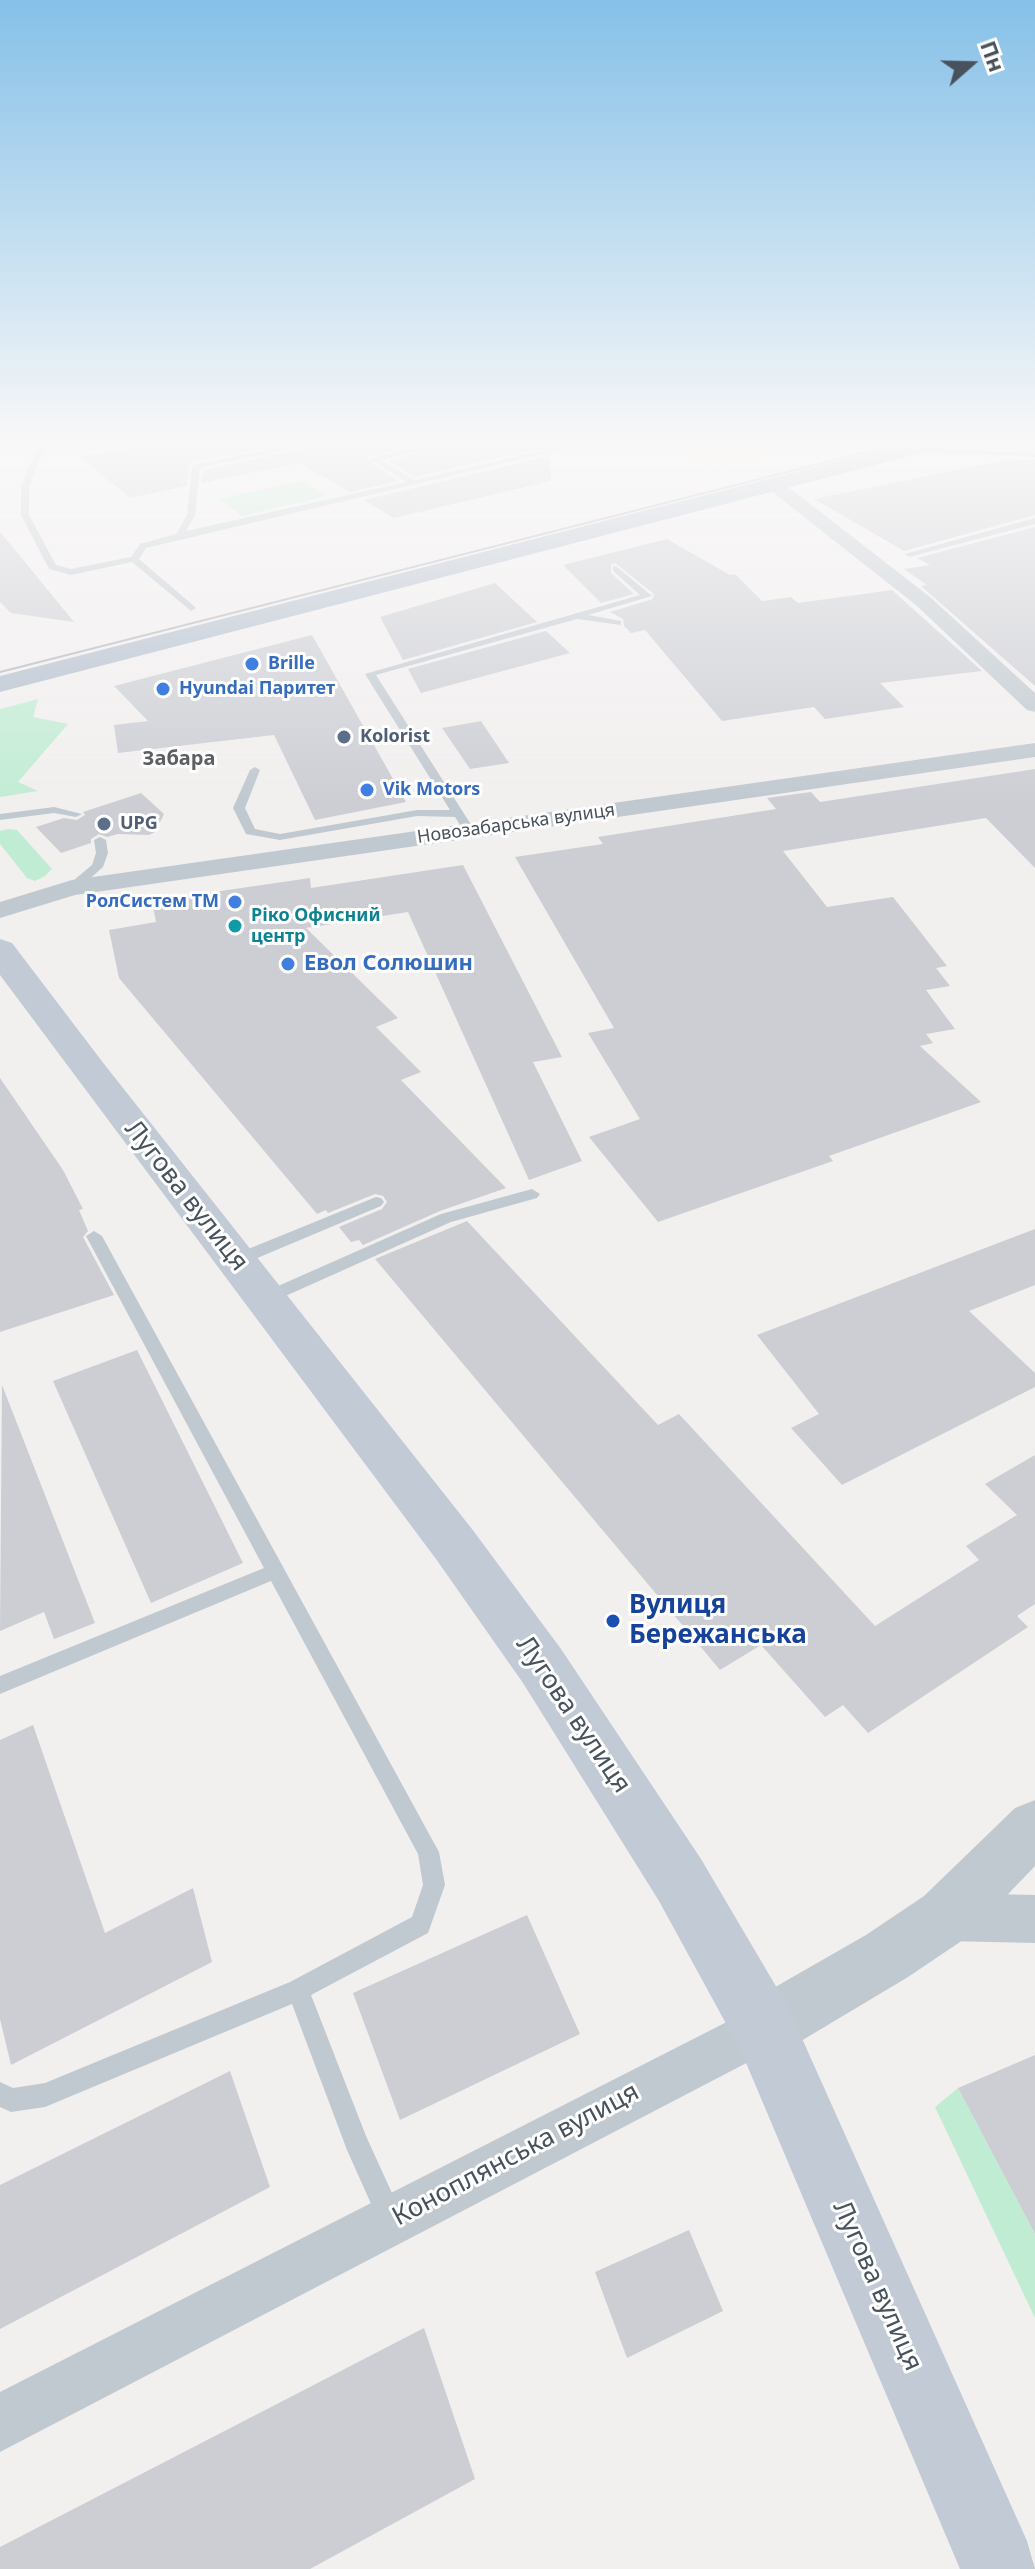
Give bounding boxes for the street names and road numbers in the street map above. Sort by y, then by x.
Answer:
street label: Новозабарська вулиця [416,799,616,849]
street label: Лугова вулиця [118,1114,254,1278]
street label: Лугова вулиця [509,1631,637,1799]
street label: Коноплянська вулиця [387,2077,645,2233]
street label: Лугова вулиця [826,2196,928,2376]

